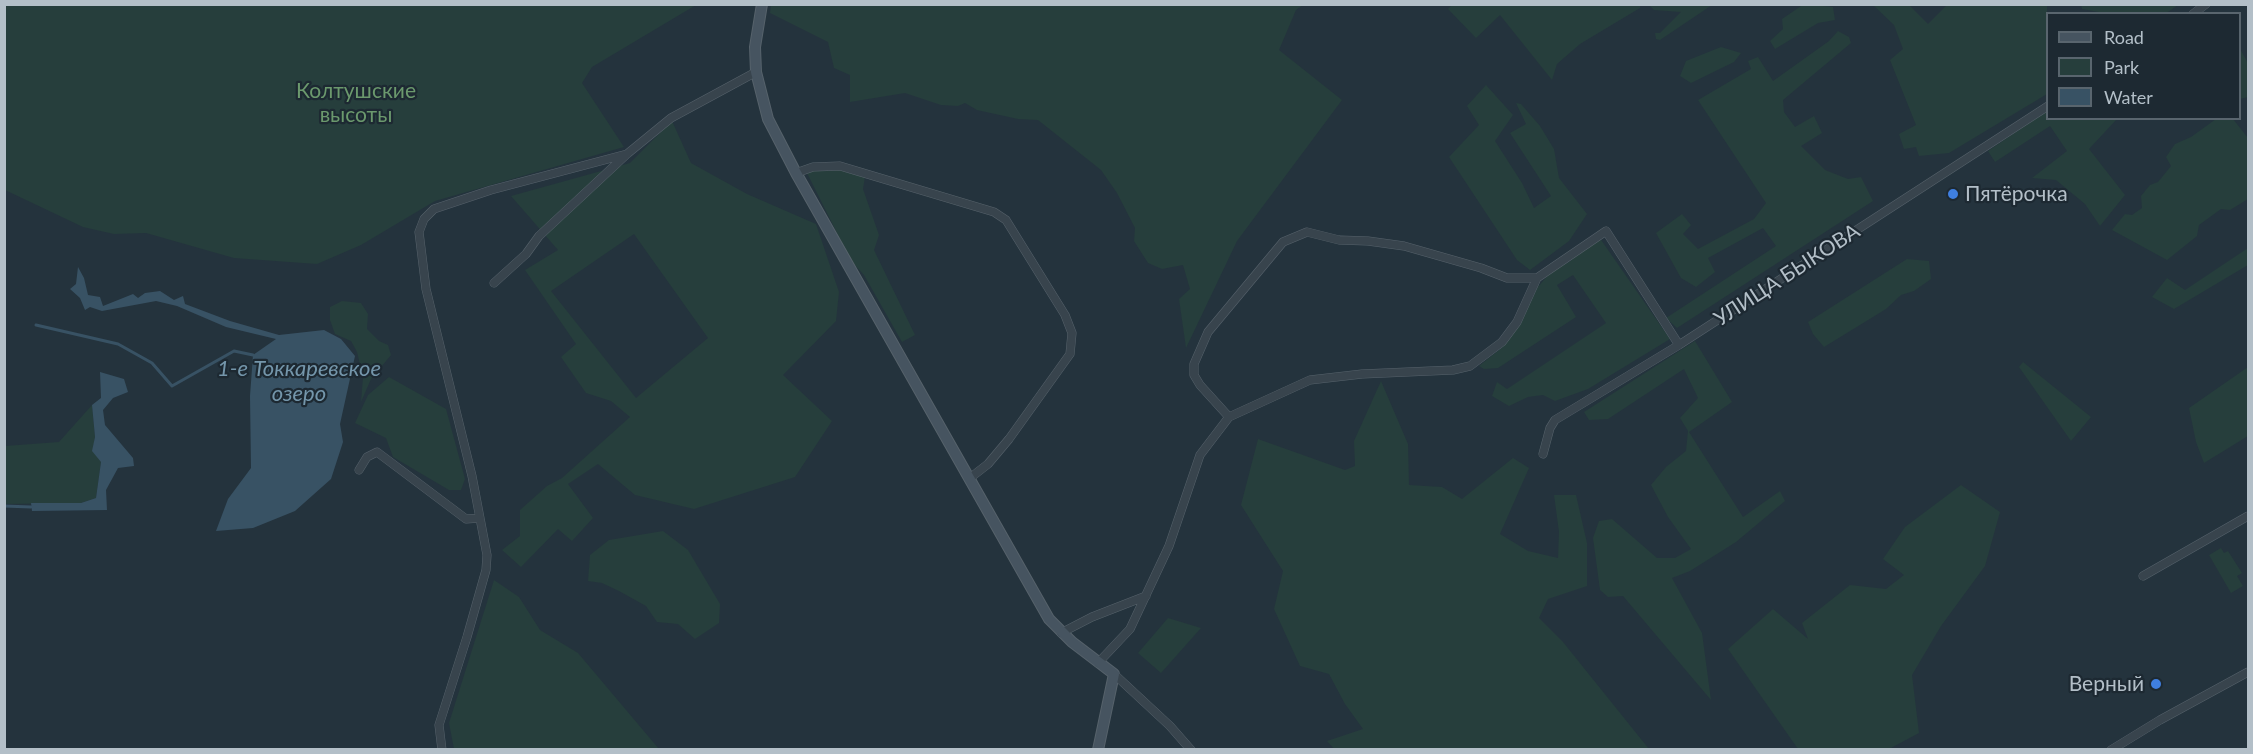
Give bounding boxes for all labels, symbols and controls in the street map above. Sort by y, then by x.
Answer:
legend [2046,12,2241,120]
text: Road [2104,26,2144,48]
text: Park [2104,56,2139,78]
park label: Колтушские высоты [296,78,416,128]
text: Water [2104,86,2153,108]
place label: Пятёрочка [1965,181,2068,207]
marker: Пятёрочка [1946,187,1960,201]
street label: УЛИЦА БЫКОВА [1709,218,1865,332]
water label: 1-е Токкаревское озеро [217,356,381,408]
place label: Верный [2069,671,2144,697]
marker: Верный [2149,677,2163,691]

